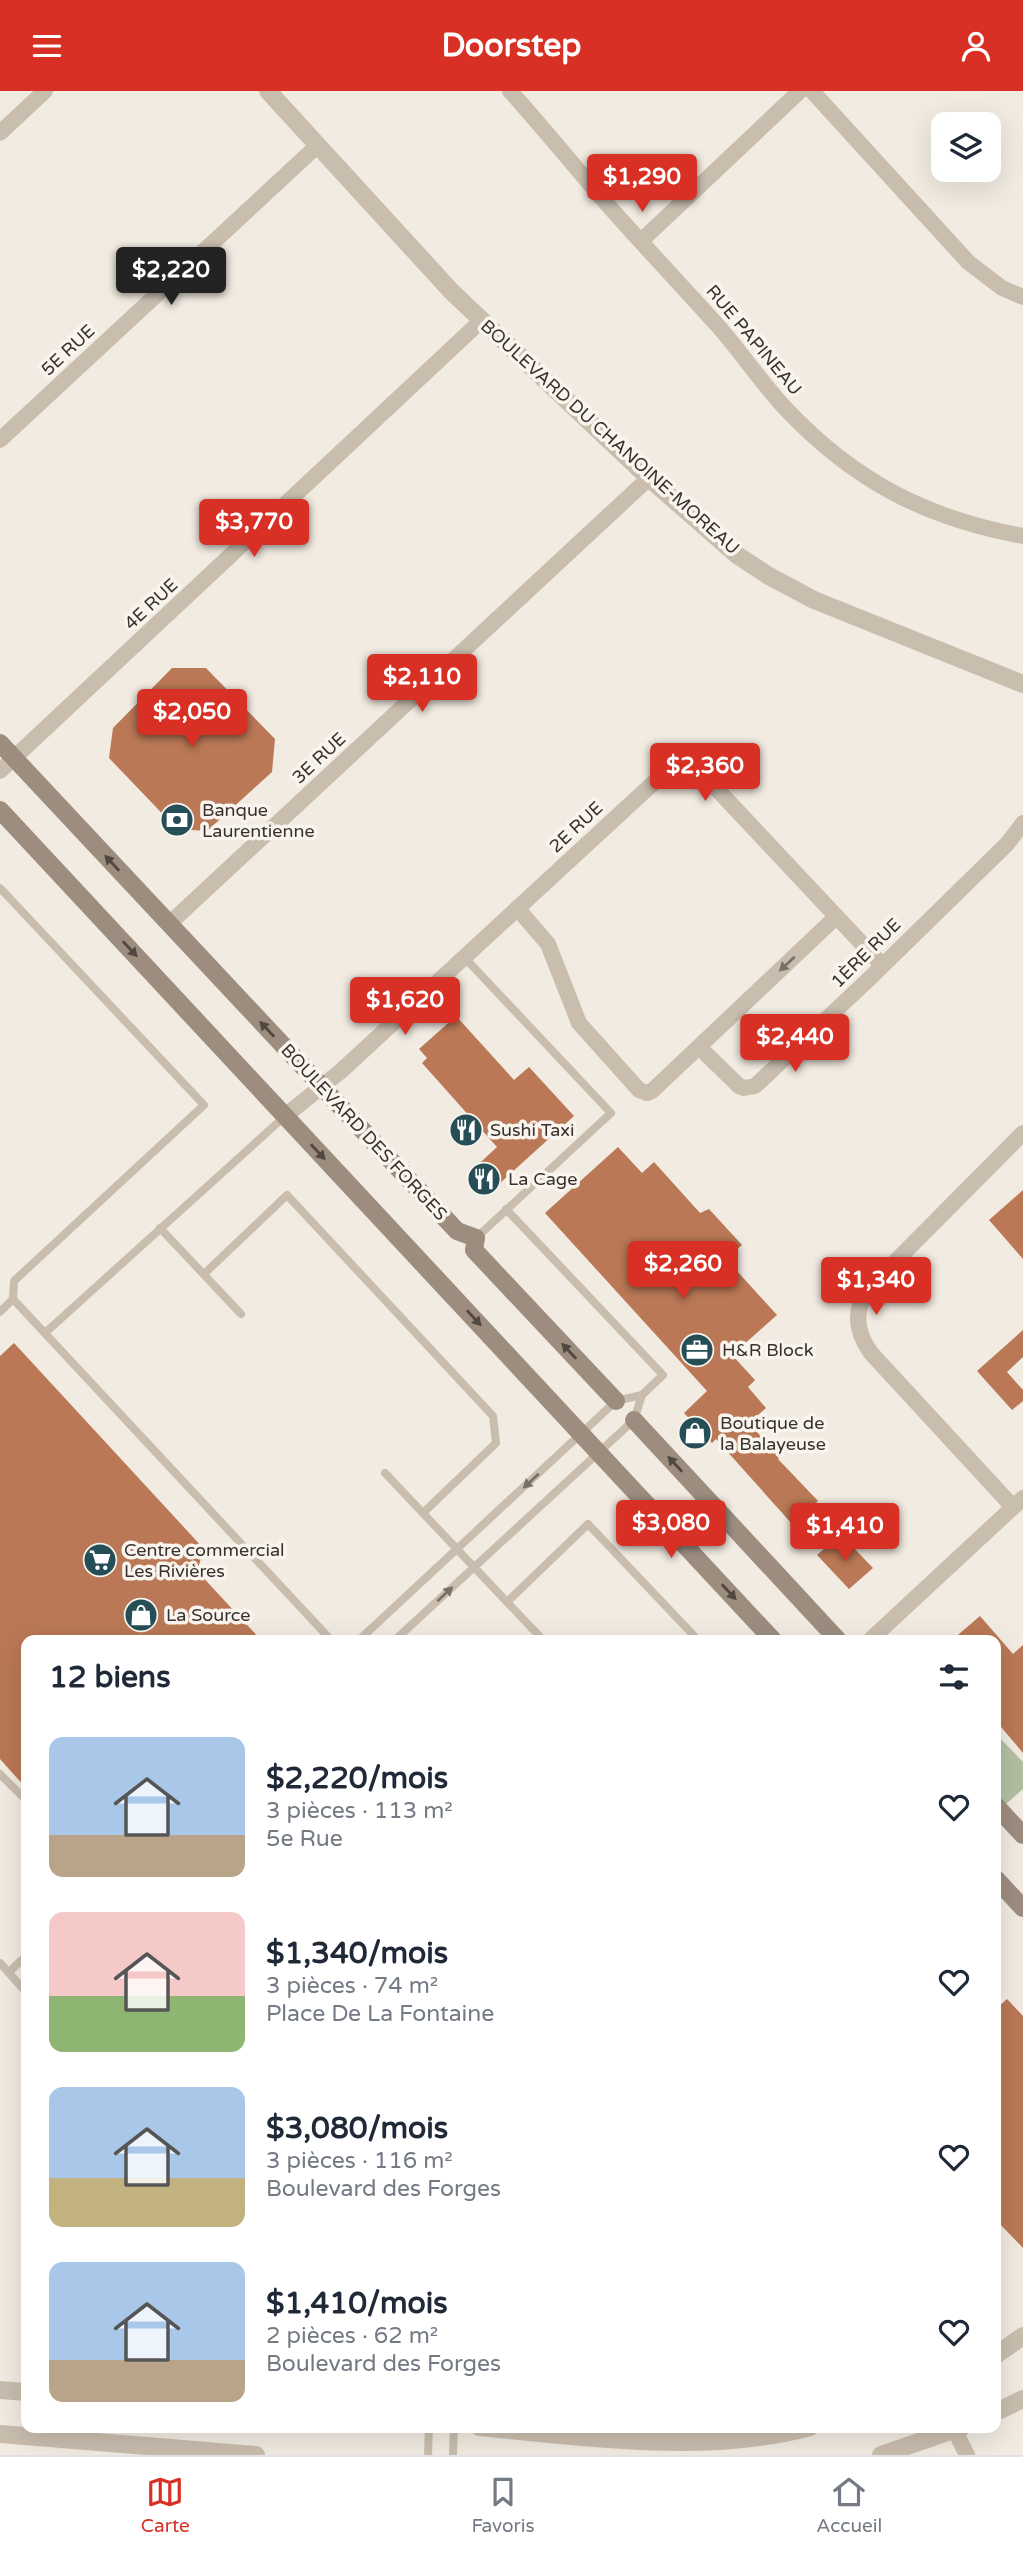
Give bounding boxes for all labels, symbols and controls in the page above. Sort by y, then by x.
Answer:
icon: menu [28,27,66,65]
text: Doorstep [441,27,582,65]
icon: person [957,27,995,65]
map controls [931,112,1001,182]
button: layers [931,112,1001,182]
pin: $1,290 [585,155,699,214]
text: $1,290 [603,163,681,191]
pin: $2,220 [114,247,228,307]
text: $2,220 [132,256,210,284]
street label: RUE PAPINEAU [701,280,807,400]
street label: BOULEVARD DU CHANOINE-MOREAU [476,315,744,559]
street label: 5E RUE [37,320,99,380]
pin: $3,770 [197,499,311,559]
text: $3,770 [215,508,293,536]
street label: 4E RUE [120,574,182,634]
pin: $2,110 [365,655,479,714]
text: $2,110 [383,663,461,691]
pin: $2,050 [135,689,249,749]
text: $2,050 [153,698,231,726]
street label: 3E RUE [288,728,350,788]
pin: $2,360 [648,743,762,803]
text: $2,360 [666,752,744,780]
street label: 2E RUE [545,797,607,857]
place label: Banque Laurentienne [202,799,315,842]
bank icon: Banque Laurentienne [158,801,196,839]
one-way arrow [105,855,121,872]
street label: 1ÈRE RUE [827,914,905,992]
one-way arrow [122,940,138,958]
one-way arrow [778,956,796,972]
pin: $1,620 [348,977,462,1037]
text: $1,620 [366,986,444,1014]
pin: $2,440 [738,1014,852,1074]
one-way arrow [260,1021,276,1038]
text: $2,440 [756,1023,834,1051]
street label: BOULEVARD DES FORGES [276,1039,452,1225]
restaurant icon: Sushi Taxi [447,1111,485,1149]
place label: Sushi Taxi [490,1119,575,1141]
one-way arrow [310,1143,326,1160]
restaurant icon: La Cage [465,1160,503,1198]
place label: La Cage [508,1168,577,1190]
pin: $2,260 [626,1241,740,1301]
text: $2,260 [644,1250,722,1278]
pin: $1,340 [819,1257,933,1317]
text: $1,340 [837,1266,915,1294]
one-way arrow [465,1309,481,1326]
office icon: H&R Block [678,1331,716,1369]
place label: H&R Block [722,1339,814,1361]
one-way arrow [562,1343,578,1360]
place label: Boutique de la Balayeuse [720,1412,826,1455]
shop icon: Boutique de la Balayeuse [676,1414,714,1452]
one-way arrow [667,1456,683,1473]
one-way arrow [523,1472,540,1488]
pin: $3,080 [614,1501,728,1560]
pin: $1,410 [788,1503,902,1563]
text: $3,080 [632,1509,710,1537]
text: $1,410 [806,1512,884,1540]
place label: Centre commercial Les Rivières [124,1539,285,1582]
supermarket icon: Centre commercial Les Rivières [81,1541,119,1579]
one-way arrow [720,1583,736,1600]
one-way arrow [436,1586,453,1602]
shop icon: La Source [122,1596,160,1634]
place label: La Source [166,1604,251,1626]
icon: filters [935,1658,973,1696]
text: 12 biens [49,1659,171,1696]
text: $2,220/mois [266,1760,448,1797]
icon: home [105,1765,189,1849]
icon: heart [935,1788,973,1826]
text: 3 pièces · 113 m² [266,1797,453,1825]
text: 5e Rue [266,1825,343,1853]
text: $1,340/mois [266,1935,448,1972]
icon: home [105,1940,189,2024]
icon: heart [935,1963,973,2001]
text: 3 pièces · 74 m² [266,1972,438,2000]
text: Place De La Fontaine [266,2000,494,2028]
text: $3,080/mois [266,2110,448,2147]
icon: home [105,2115,189,2199]
icon: heart [935,2138,973,2176]
text: 3 pièces · 116 m² [266,2147,453,2175]
text: Boulevard des Forges [266,2175,501,2203]
text: $1,410/mois [266,2285,448,2322]
icon: home [105,2290,189,2374]
icon: heart [935,2313,973,2351]
text: 2 pièces · 62 m² [266,2322,438,2350]
text: Boulevard des Forges [266,2350,501,2378]
tab: Carte [141,2473,190,2537]
tab: Favoris [471,2473,535,2537]
tab: Accueil [816,2473,882,2537]

